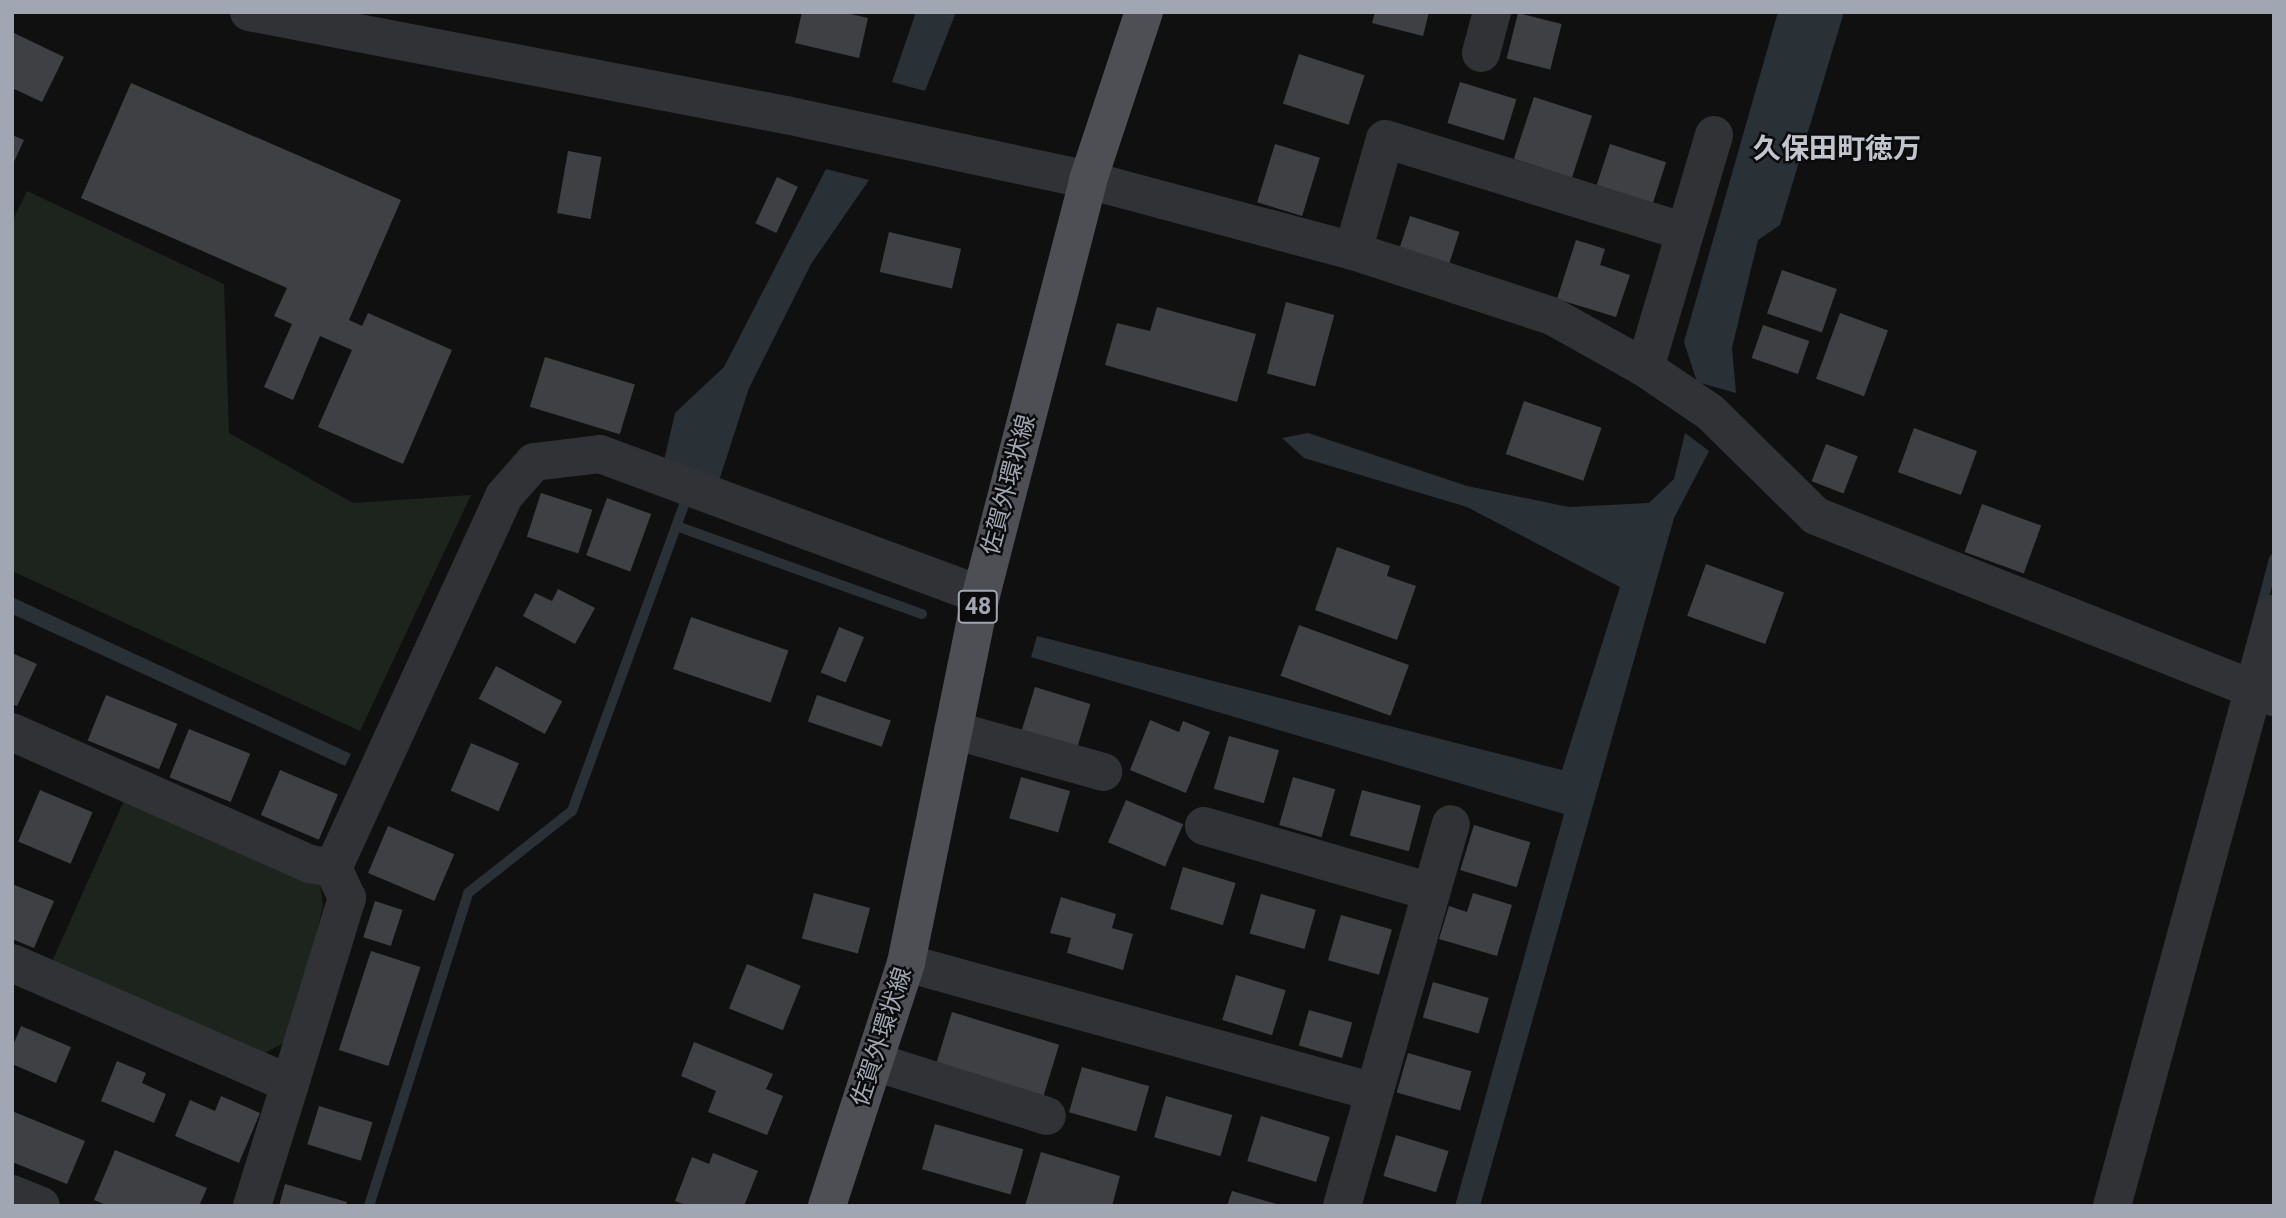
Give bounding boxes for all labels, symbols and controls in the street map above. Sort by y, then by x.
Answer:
district label: 久保田町徳万 [1753,132,1921,166]
street label: 佐賀外環状線 [976,412,1042,558]
road number: 48 [957,587,999,626]
street label: 佐賀外環状線 [846,964,918,1110]

